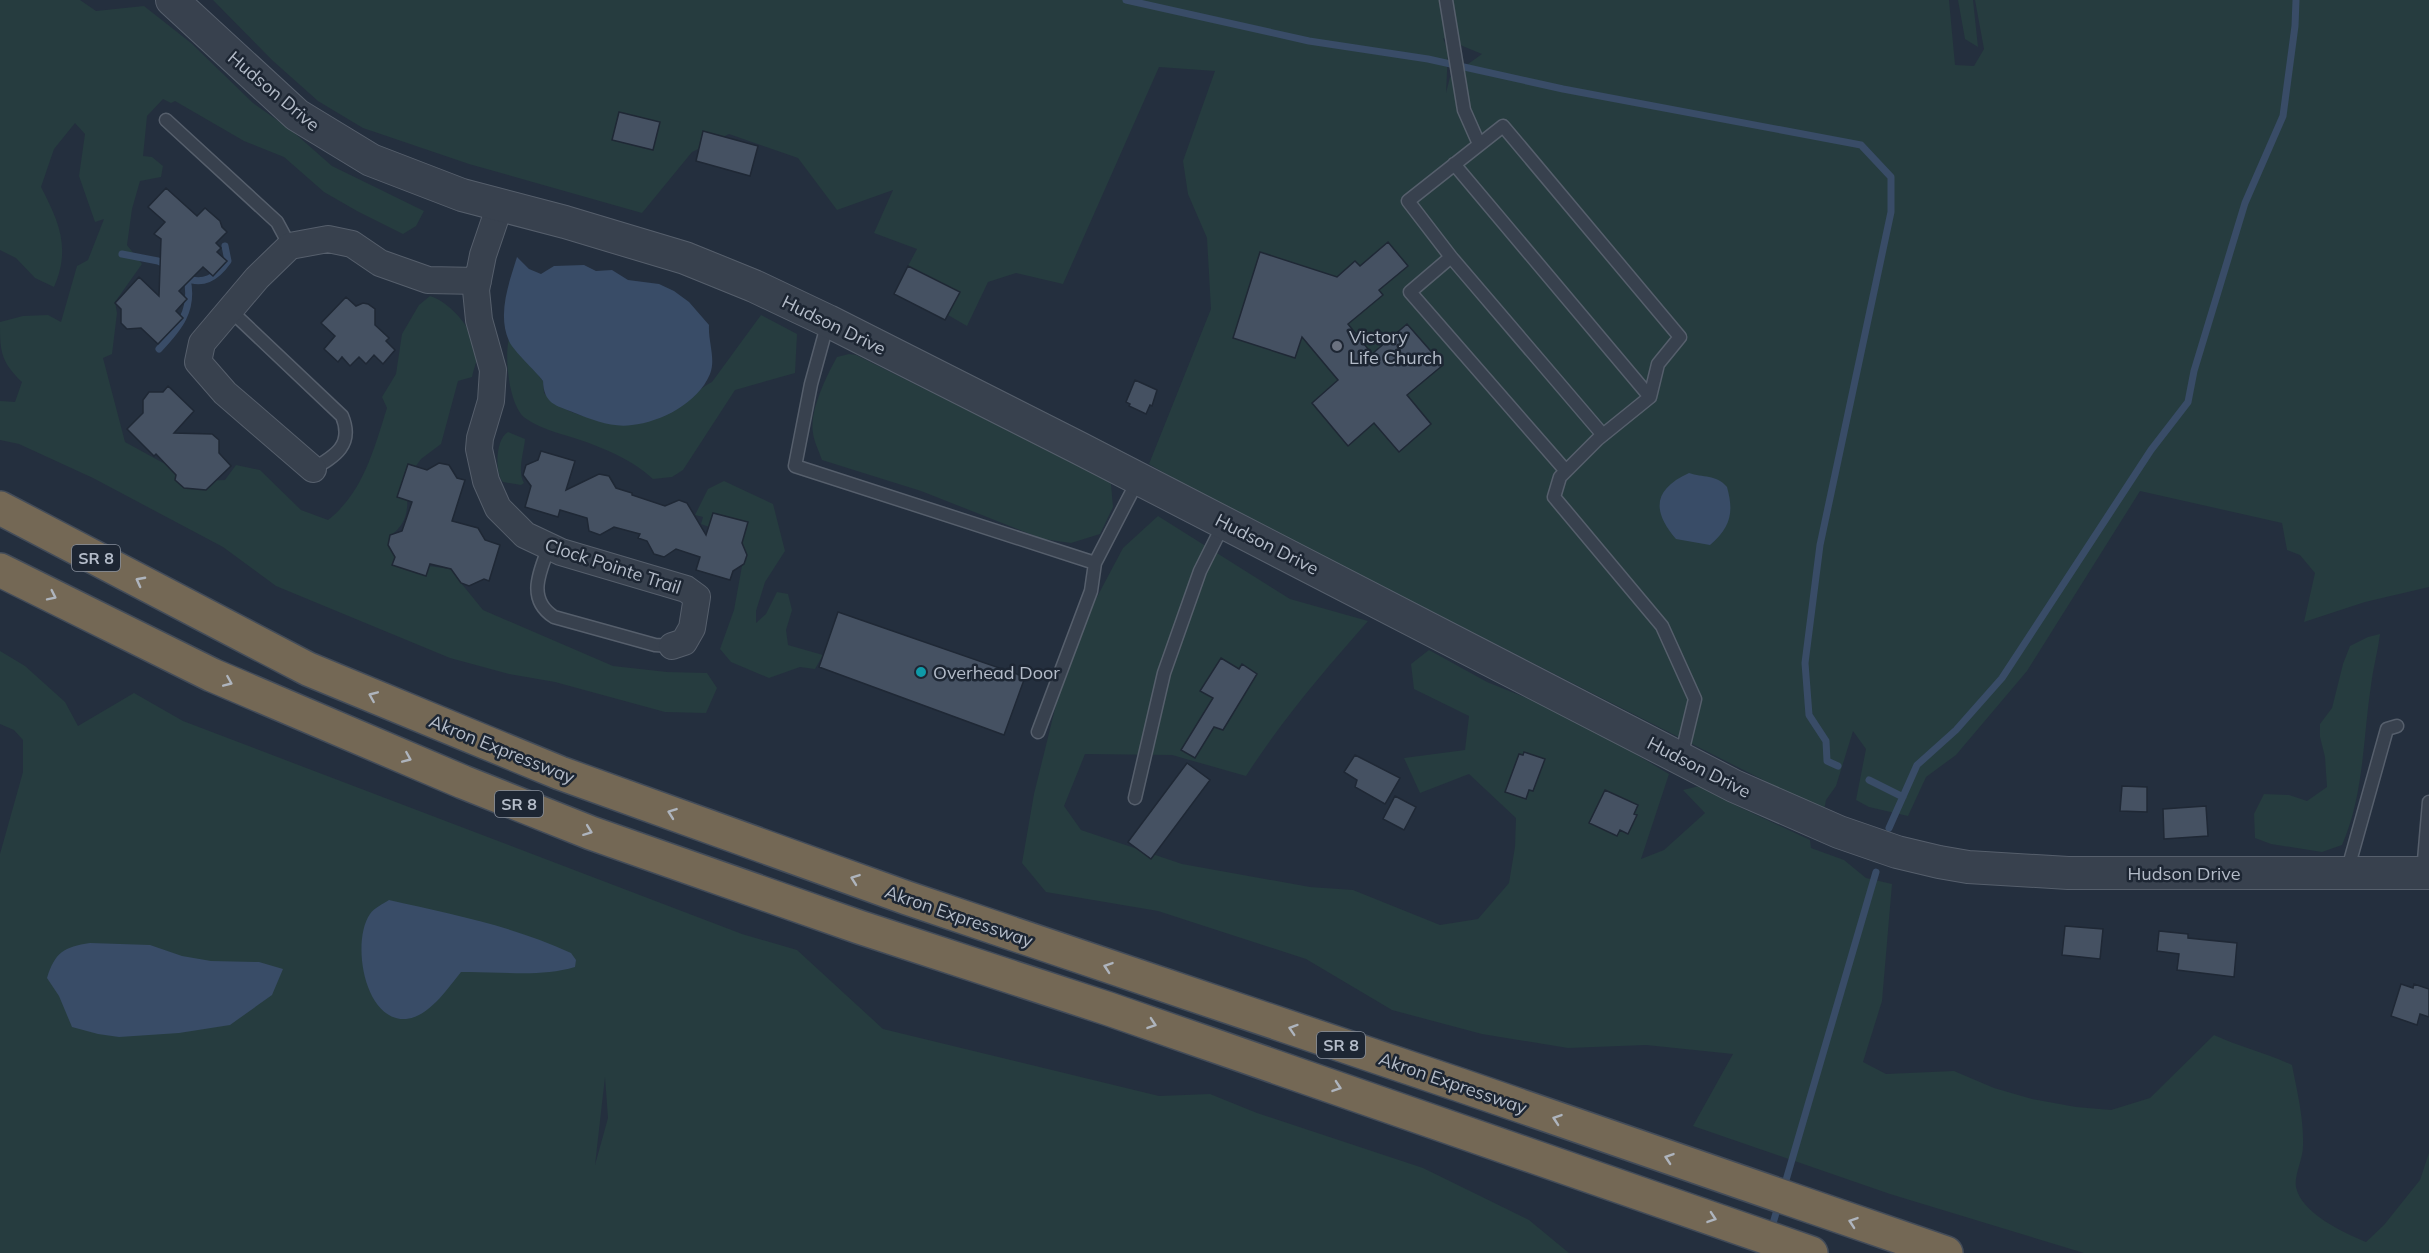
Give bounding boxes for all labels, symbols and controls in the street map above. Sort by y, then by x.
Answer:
street label: Hudson Drive [223,46,325,136]
street label: Hudson Drive [778,290,890,360]
place label: Victory Life Church [1349,325,1443,369]
marker: Victory Life Church [1330,339,1344,353]
street label: Hudson Drive [1211,508,1323,580]
street label: Clock Pointe Trail [542,533,684,599]
road number: SR 8 [72,545,120,571]
one-way arrow [136,577,146,588]
one-way arrow [46,589,57,600]
place label: Overhead Door [933,661,1060,684]
marker: Overhead Door [914,665,928,679]
one-way arrow [221,675,232,687]
one-way arrow [368,692,379,704]
street label: Akron Expressway [426,709,579,789]
street label: Hudson Drive [1643,731,1755,803]
one-way arrow [401,751,412,763]
road number: SR 8 [495,791,543,817]
one-way arrow [667,808,678,821]
one-way arrow [581,824,592,836]
street label: Hudson Drive [2128,862,2240,885]
one-way arrow [850,874,861,887]
street label: Akron Expressway [882,880,1036,952]
one-way arrow [1103,962,1114,974]
one-way arrow [1146,1017,1157,1029]
one-way arrow [1288,1024,1299,1036]
road number: SR 8 [1317,1032,1365,1058]
street label: Akron Expressway [1376,1047,1530,1119]
one-way arrow [1331,1080,1342,1093]
one-way arrow [1552,1113,1563,1126]
one-way arrow [1664,1152,1675,1165]
one-way arrow [1706,1211,1717,1224]
one-way arrow [1848,1216,1859,1229]

